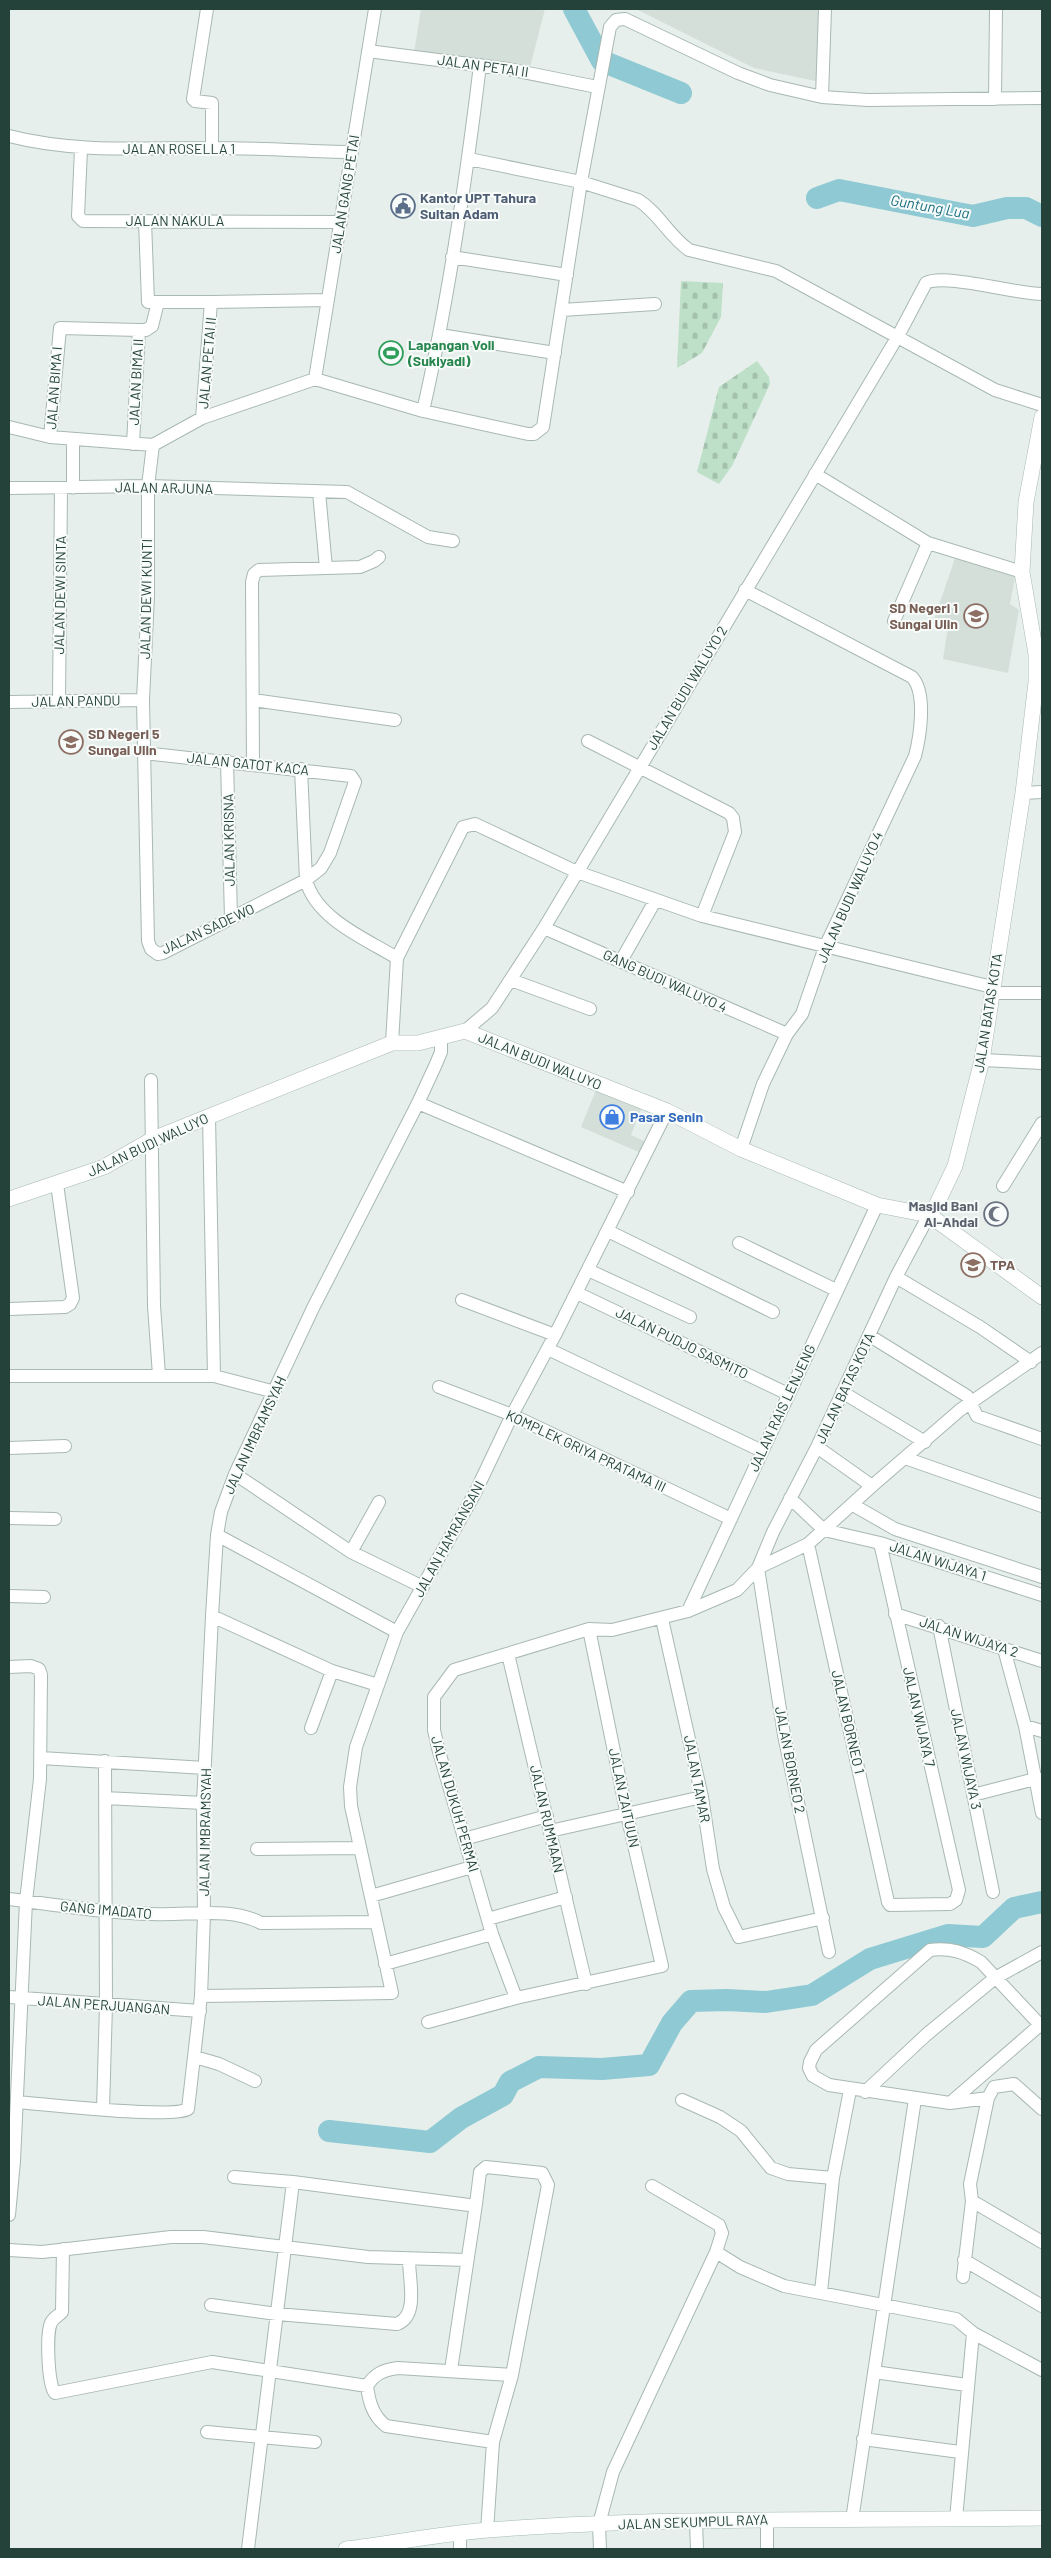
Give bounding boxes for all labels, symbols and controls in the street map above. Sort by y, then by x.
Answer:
street label: JALAN PETAI II [436,51,530,80]
street label: JALAN GANG PETAI [327,133,362,254]
street label: JALAN ROSELLA 1 [123,140,235,157]
place label: Kantor UPT Tahura Sultan Adam [420,189,536,222]
water label: Guntung Lua [889,190,971,222]
public building icon: Kantor UPT Tahura Sultan Adam [390,193,416,219]
street label: JALAN NAKULA [126,212,225,229]
street label: JALAN PETAI II [194,316,219,409]
place label: Lapangan Voli (Sukiyadi) [407,336,495,369]
street label: JALAN BIMA II [125,338,146,426]
sports icon: Lapangan Voli (Sukiyadi) [378,340,404,366]
street label: JALAN BIMA I [42,346,65,430]
street label: JALAN ARJUNA [115,478,214,497]
street label: JALAN DEWI SINTA [50,535,69,655]
street label: JALAN DEWI KUNTI [136,539,155,659]
place label: SD Negeri 1 Sungai Ulin [889,599,958,632]
school or university icon: SD Negeri 1 Sungai Ulin [963,603,989,629]
street label: JALAN BUDI WALUYO 2 [643,623,730,753]
street label: JALAN PANDU [31,691,121,710]
place label: SD Negeri 5 Sungai Ulin [88,725,160,758]
school or university icon: SD Negeri 5 Sungai Ulin [58,729,84,755]
street label: JALAN GATOT KACA [186,749,311,778]
street label: JALAN KRISNA [219,793,238,886]
street label: JALAN BUDI WALUYO 4 [813,828,886,965]
street label: JALAN SADEWO [159,900,257,957]
street label: GANG BUDI WALUYO 4 [600,945,730,1016]
street label: JALAN BATAS KOTA [970,952,1005,1074]
street label: JALAN BUDI WALUYO [476,1028,604,1093]
shop icon: Pasar Senin [599,1104,625,1130]
place label: Pasar Senin [630,1108,703,1125]
street label: JALAN BUDI WALUYO [85,1109,211,1180]
place label: Masjid Bani Al-Ahdal [908,1197,978,1230]
mosque icon: Masjid Bani Al-Ahdal [983,1201,1009,1227]
school or university icon: TPA [960,1252,986,1278]
place label: TPA [990,1256,1016,1273]
street label: JALAN PUDJO SASMITO [613,1303,751,1382]
street label: JALAN BATAS KOTA [811,1329,878,1446]
street label: JALAN RAIS LENJENG [745,1341,819,1474]
street label: JALAN IMBRAMSYAH [220,1373,289,1496]
street label: KOMPLEK GRIYA PRATAMA III [503,1406,669,1495]
street label: JALAN HAMRANSANI [410,1478,488,1600]
street label: JALAN WIJAYA 1 [888,1537,988,1584]
street label: JALAN WIJAYA 2 [918,1613,1021,1661]
street label: JALAN WIJAYA 7 [900,1665,939,1769]
street label: JALAN BORNEO 1 [828,1668,869,1775]
street label: JALAN BORNEO 2 [772,1705,809,1815]
street label: JALAN WIJAYA 3 [948,1707,985,1811]
street label: JALAN DUKUH PERMAI [428,1734,483,1874]
street label: JALAN TAMAR [681,1734,714,1824]
street label: JALAN ZAITUUN [606,1747,643,1849]
street label: JALAN RUMMAAN [527,1763,568,1874]
street label: JALAN IMBRAMSYAH [195,1768,214,1896]
street label: GANG IMADATO [59,1897,153,1922]
street label: JALAN PERJUANGAN [37,1991,171,2018]
street label: JALAN SEKUMPUL RAYA [618,2510,769,2533]

